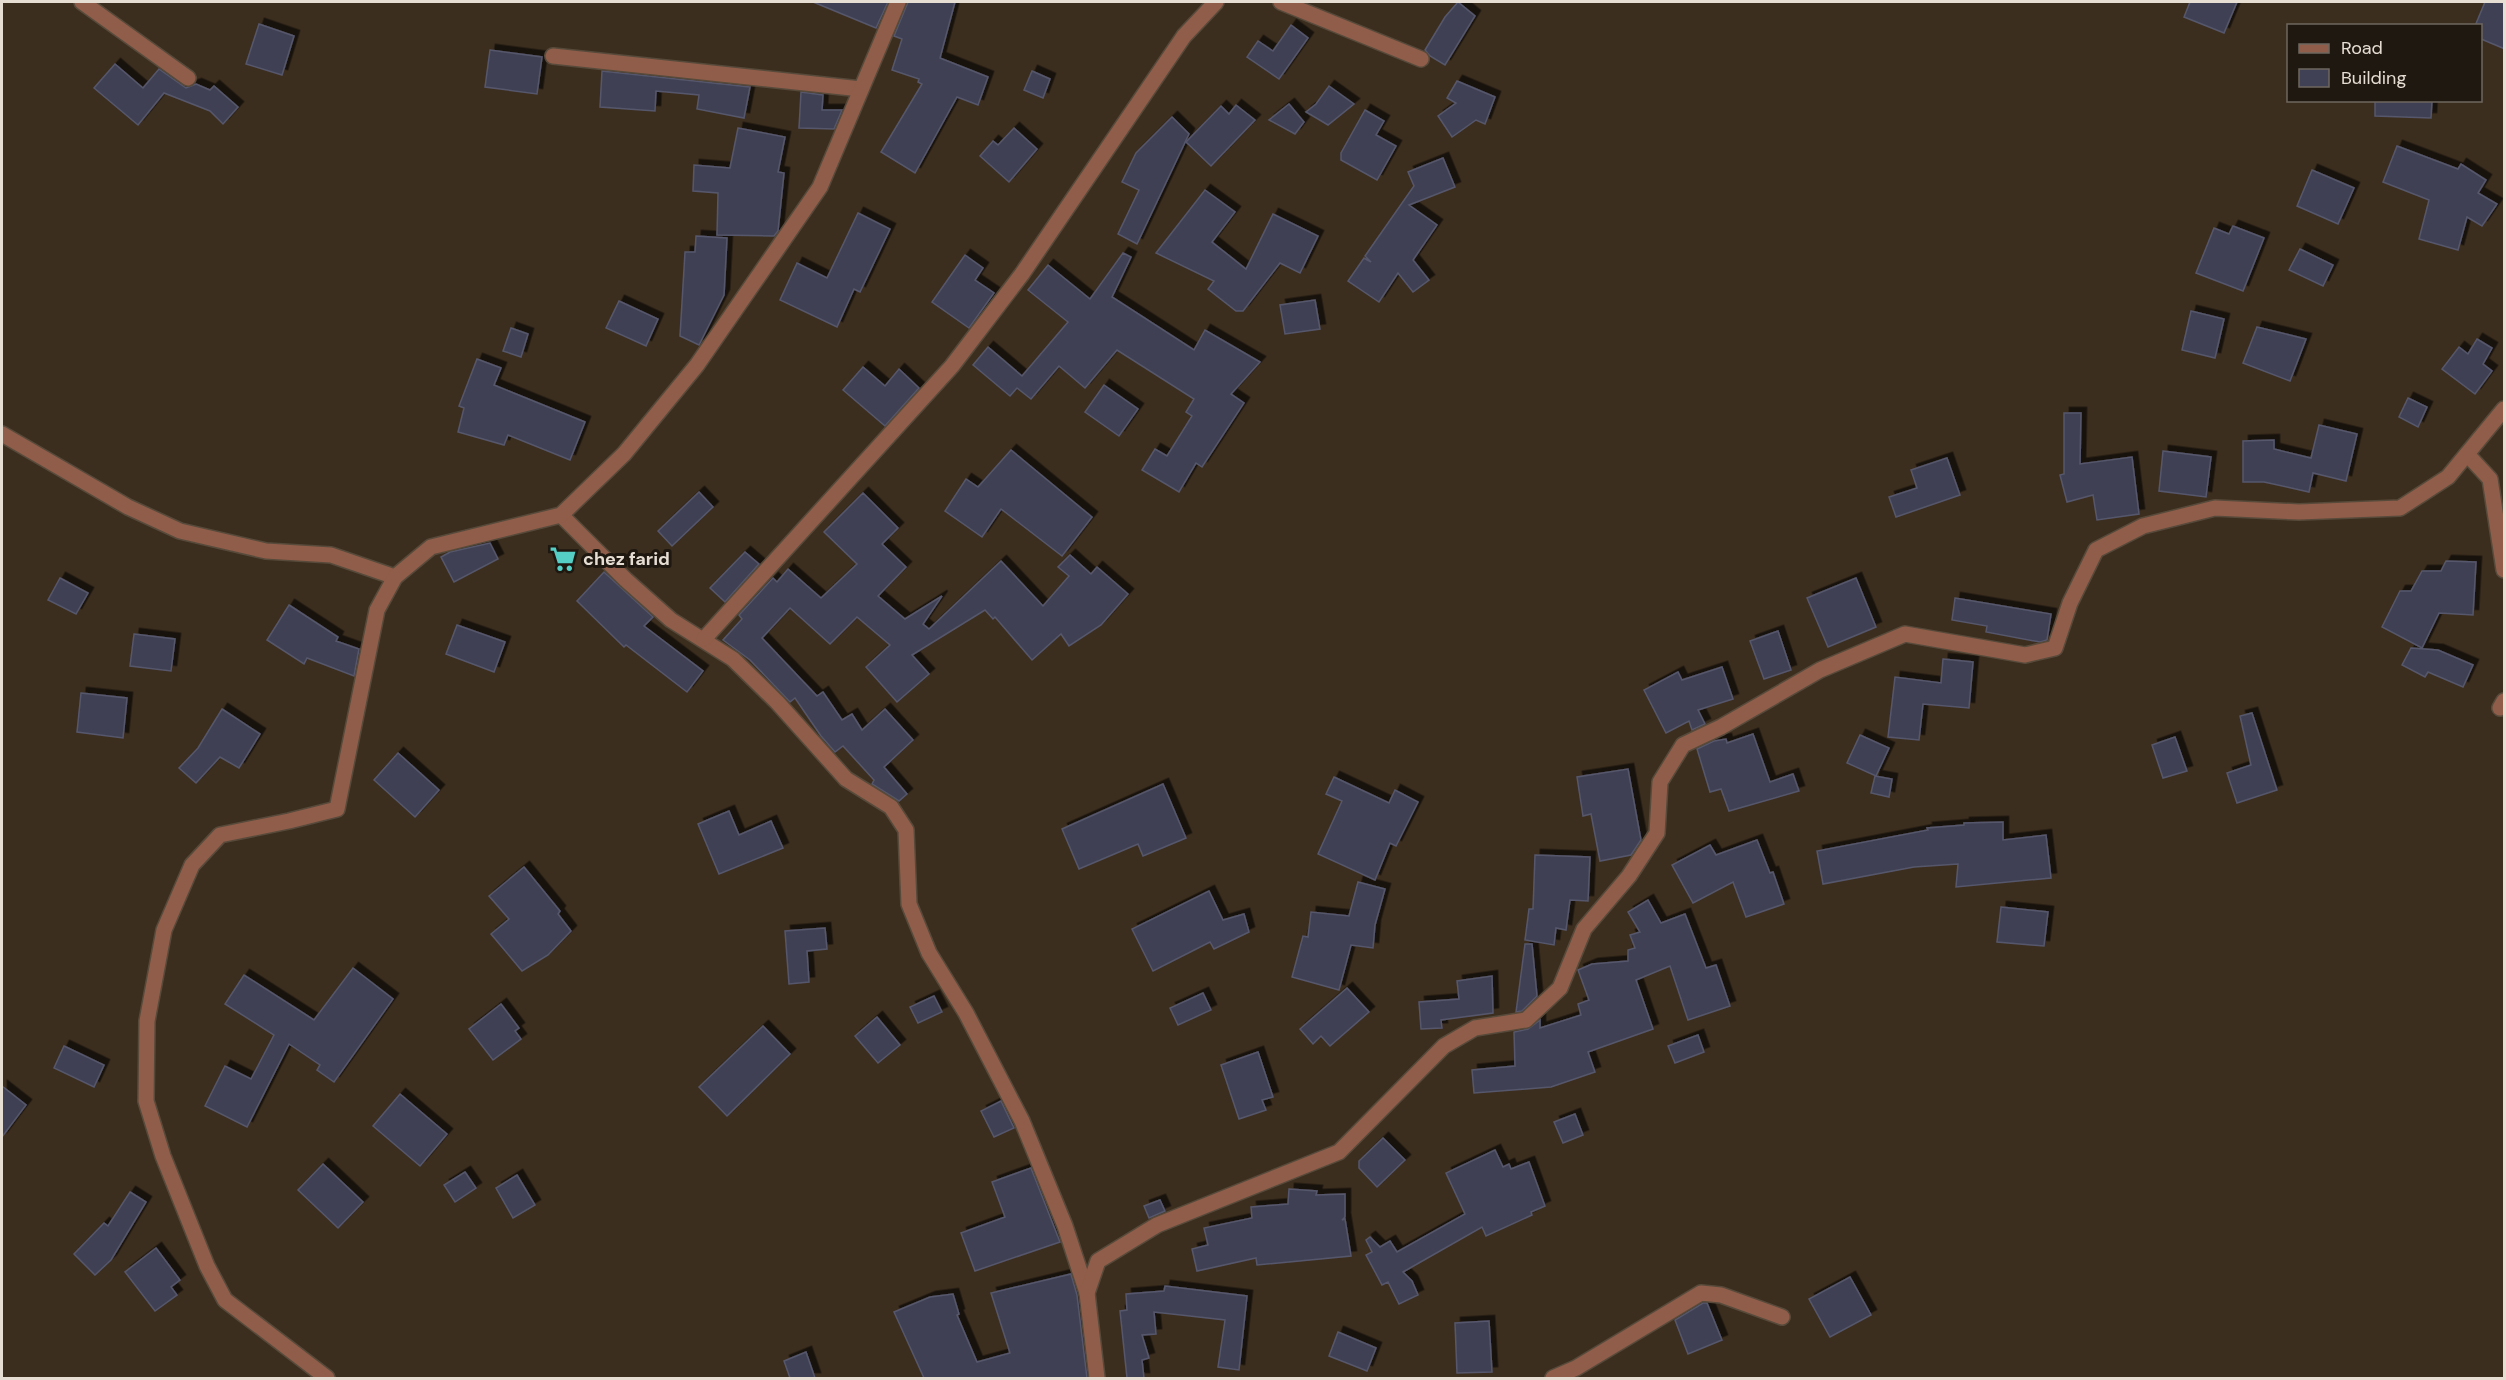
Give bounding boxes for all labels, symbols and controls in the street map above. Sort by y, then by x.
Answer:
legend [2287,24,2482,102]
text: Road [2341,36,2383,60]
text: Building [2341,66,2406,90]
supermarket icon: chez farid [548,544,578,574]
place label: chez farid [583,547,670,571]

